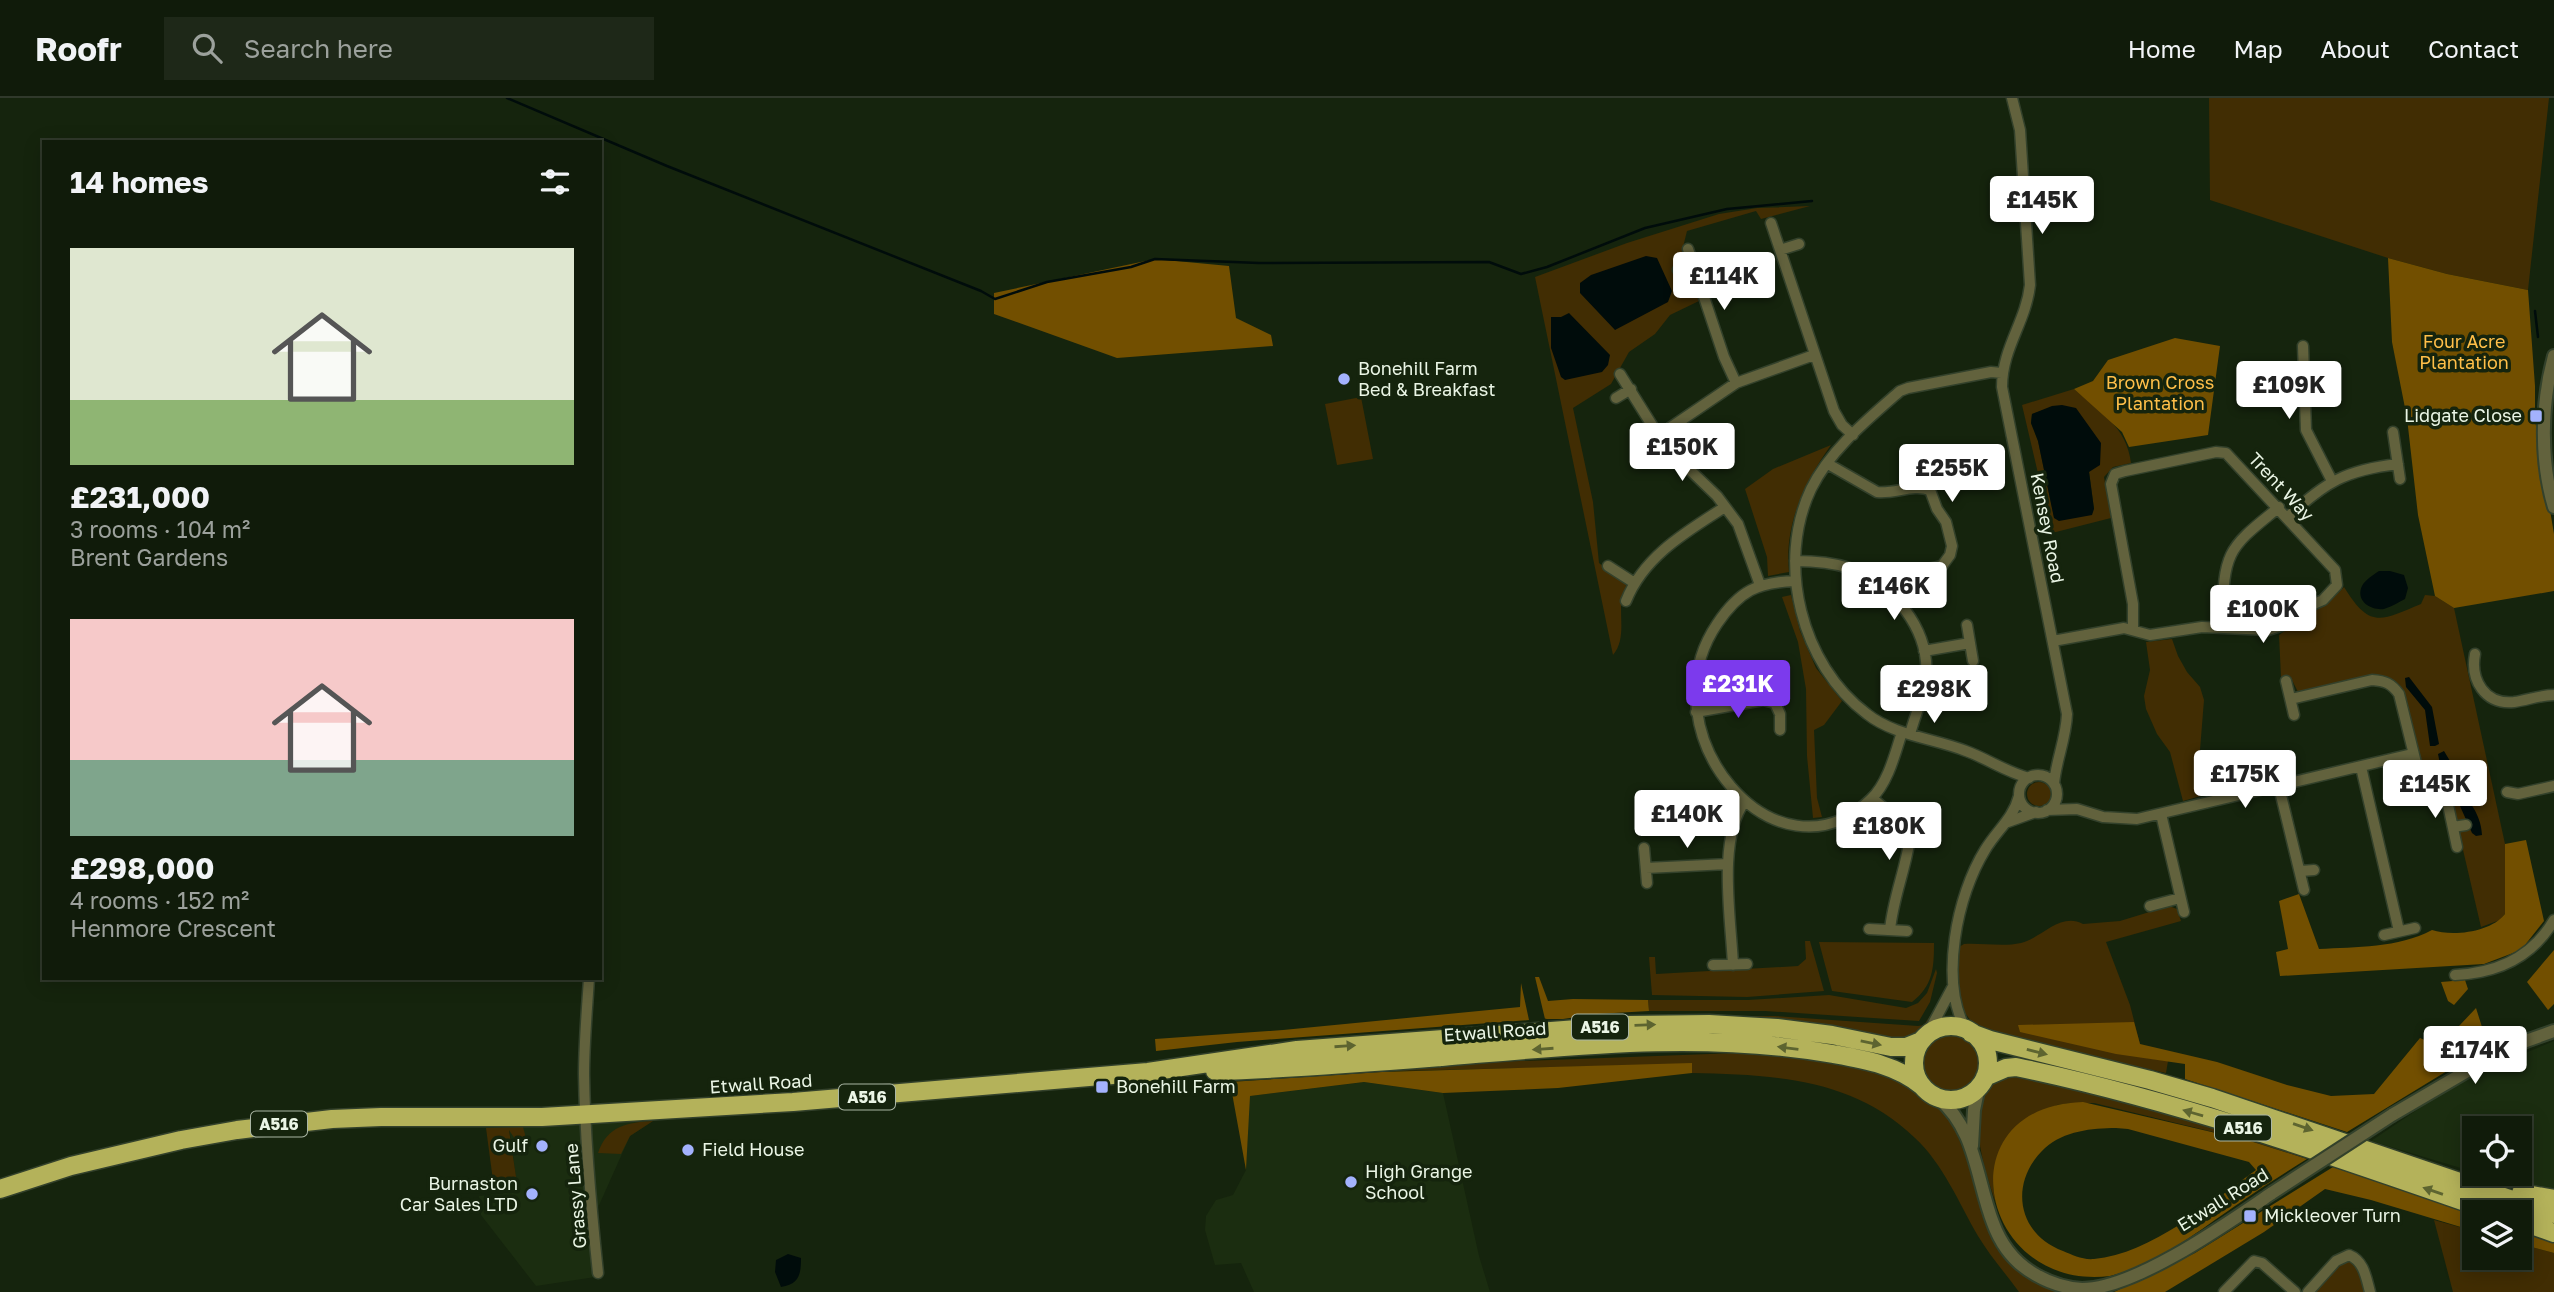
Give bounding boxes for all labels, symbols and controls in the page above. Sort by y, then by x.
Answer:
search box [164,17,654,80]
text: Roofr [35,29,122,68]
icon: search [188,29,226,67]
text: Search here [244,33,393,64]
text: Home [2128,34,2196,63]
text: Map [2234,34,2283,63]
text: About [2321,34,2390,63]
text: Contact [2428,34,2519,63]
icon: filters [536,163,574,201]
text: 14 homes [70,164,209,200]
pin: £145K [1993,176,2091,236]
text: £145K [2006,185,2078,213]
pin: £114K [1675,252,1773,312]
text: £114K [1689,261,1759,289]
icon: home [259,294,385,420]
park label: Four Acre Plantation [2419,330,2509,373]
place label: Bonehill Farm Bed & Breakfast [1358,357,1495,400]
pin: £109K [2240,362,2338,421]
text: £109K [2252,370,2326,398]
marker: Bonehill Farm Bed & Breakfast [1336,371,1352,387]
park label: Brown Cross Plantation [2106,371,2214,414]
place label: Lidgate Close [2404,404,2522,426]
marker: Lidgate Close [2528,408,2544,424]
pin: £150K [1633,424,1731,483]
text: £150K [1646,432,1718,460]
pin: £255K [1903,444,2001,504]
street label: Trent Way [2244,447,2319,525]
text: £255K [1915,453,1989,481]
street label: Kensey Road [2027,471,2069,585]
text: £231,000 [70,479,210,515]
text: 3 rooms · 104 m² [70,515,250,543]
text: Brent Gardens [70,543,228,571]
pin: £146K [1845,562,1943,622]
text: £146K [1858,571,1930,599]
pin: £100K [2214,586,2312,645]
text: £100K [2226,594,2300,622]
pin: £231K [1689,660,1787,720]
icon: home [259,665,385,791]
pin: £298K [1885,666,1983,725]
text: £231K [1702,669,1774,697]
text: £298K [1896,674,1972,702]
pin: £175K [2196,750,2294,810]
text: £175K [2210,759,2280,787]
pin: £145K [2386,760,2484,820]
text: £145K [2399,769,2471,797]
pin: £140K [1638,790,1736,850]
text: £140K [1650,799,1724,827]
pin: £180K [1840,802,1938,862]
text: £180K [1852,811,1926,839]
text: £298,000 [70,850,214,886]
text: 4 rooms · 152 m² [70,886,249,914]
text: Henmore Crescent [70,914,276,942]
road number: A516 [1572,1015,1628,1040]
street label: Etwall Road [1443,1016,1547,1046]
one-way arrow [1634,1019,1656,1030]
pin: £174K [2426,1026,2524,1086]
text: £174K [2440,1035,2510,1063]
one-way arrow [1860,1038,1882,1049]
one-way arrow [1334,1040,1356,1051]
one-way arrow [1777,1042,1799,1053]
one-way arrow [1532,1044,1554,1055]
one-way arrow [2026,1047,2048,1058]
street label: Etwall Road [709,1068,813,1098]
place label: Bonehill Farm [1116,1075,1236,1097]
marker: Bonehill Farm [1094,1079,1110,1095]
road number: A516 [839,1085,895,1110]
one-way arrow [2182,1107,2203,1117]
road number: A516 [251,1112,307,1136]
road number: A516 [2215,1116,2271,1140]
map controls [2462,1116,2532,1270]
button: locate [2462,1116,2532,1186]
one-way arrow [2292,1122,2313,1133]
place label: Gulf [492,1134,528,1156]
marker: Gulf [534,1138,550,1154]
place label: Field House [702,1138,804,1160]
marker: Field House [680,1142,696,1158]
street label: Grassy Lane [559,1143,591,1250]
place label: High Grange School [1365,1160,1472,1203]
street label: Etwall Road [2173,1163,2272,1236]
place label: Burnaston Car Sales LTD [400,1172,518,1215]
marker: High Grange School [1343,1174,1359,1190]
one-way arrow [2422,1185,2443,1196]
marker: Burnaston Car Sales LTD [524,1186,540,1202]
button: layers [2462,1200,2532,1270]
place label: Mickleover Turn [2264,1204,2401,1226]
marker: Mickleover Turn [2242,1208,2258,1224]

